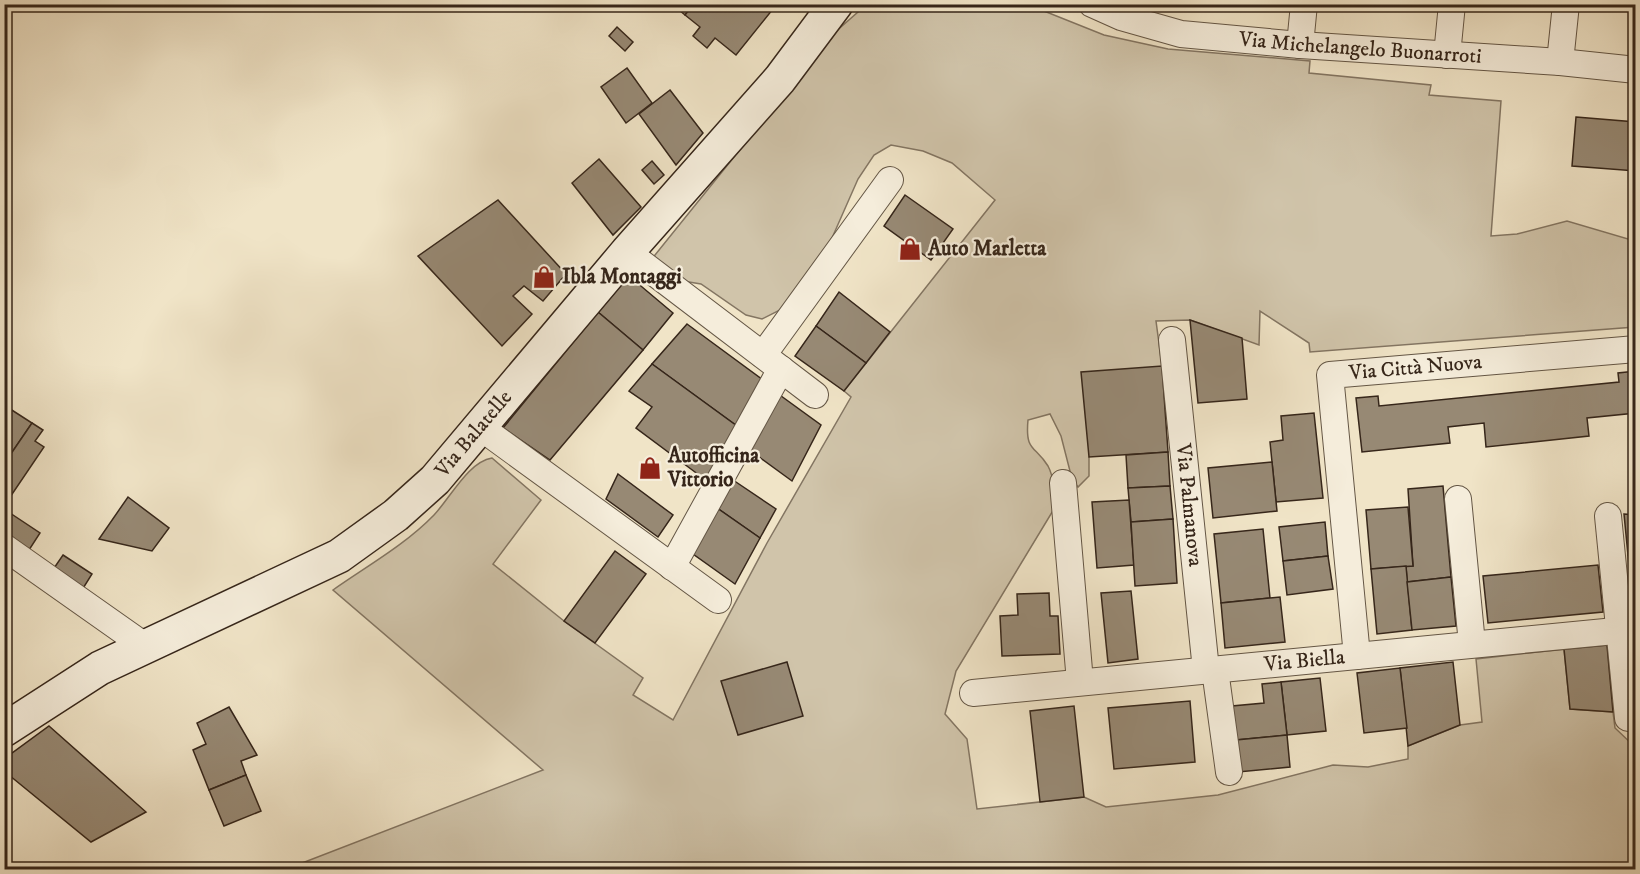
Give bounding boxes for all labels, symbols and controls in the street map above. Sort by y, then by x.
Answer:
street label: Via Michelangelo Buonarroti [1237,26,1482,70]
shop icon: Auto Marletta [897,236,923,262]
place label: Auto Marletta [927,236,1047,262]
shop icon: Ibla Montaggi [531,264,557,290]
place label: Ibla Montaggi [562,264,682,290]
street label: Via Città Nuova [1347,349,1483,386]
street label: Via Balatelle [429,385,518,484]
street label: Via Palmanova [1170,441,1208,568]
place label: Autofficina Vittorio [667,443,760,493]
shop icon: Autofficina Vittorio [637,455,663,481]
street label: Via Biella [1262,644,1346,678]

